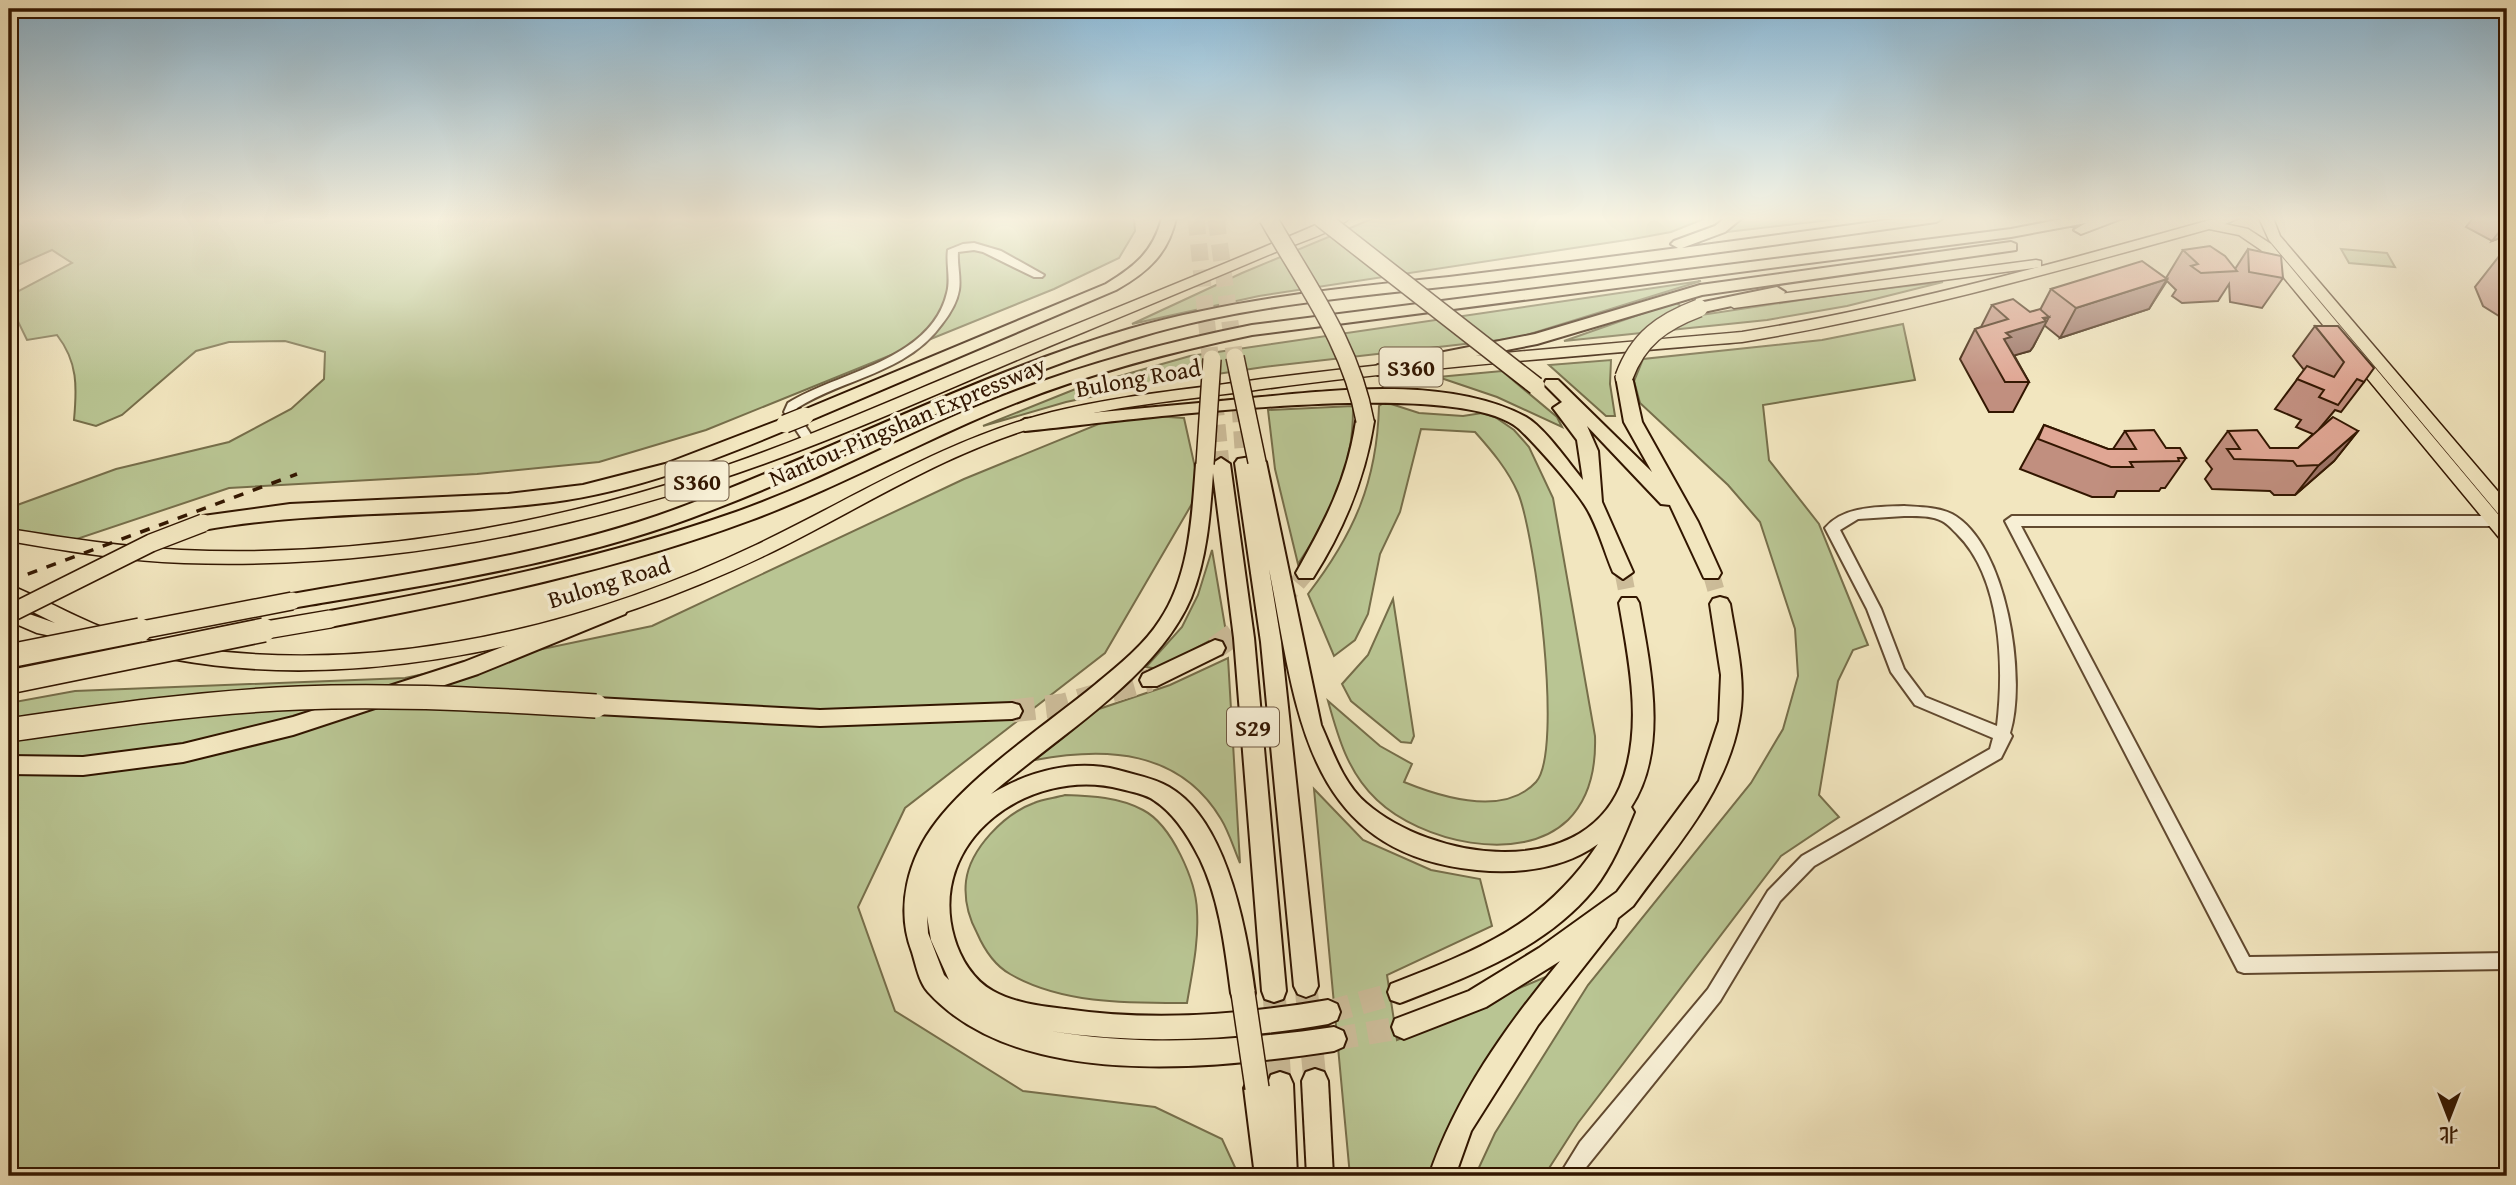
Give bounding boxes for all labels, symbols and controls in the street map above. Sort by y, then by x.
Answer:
street label: Nantou-Pingshan Expressway [763,347,1051,495]
road number: S360 [1380,348,1442,386]
street label: Bulong Road [1073,350,1204,406]
road number: S360 [666,461,728,500]
street label: Bulong Road [543,547,675,617]
road number: S29 [1227,708,1279,747]
north arrow [2414,1084,2484,1154]
text: 北 [2439,1121,2459,1149]

